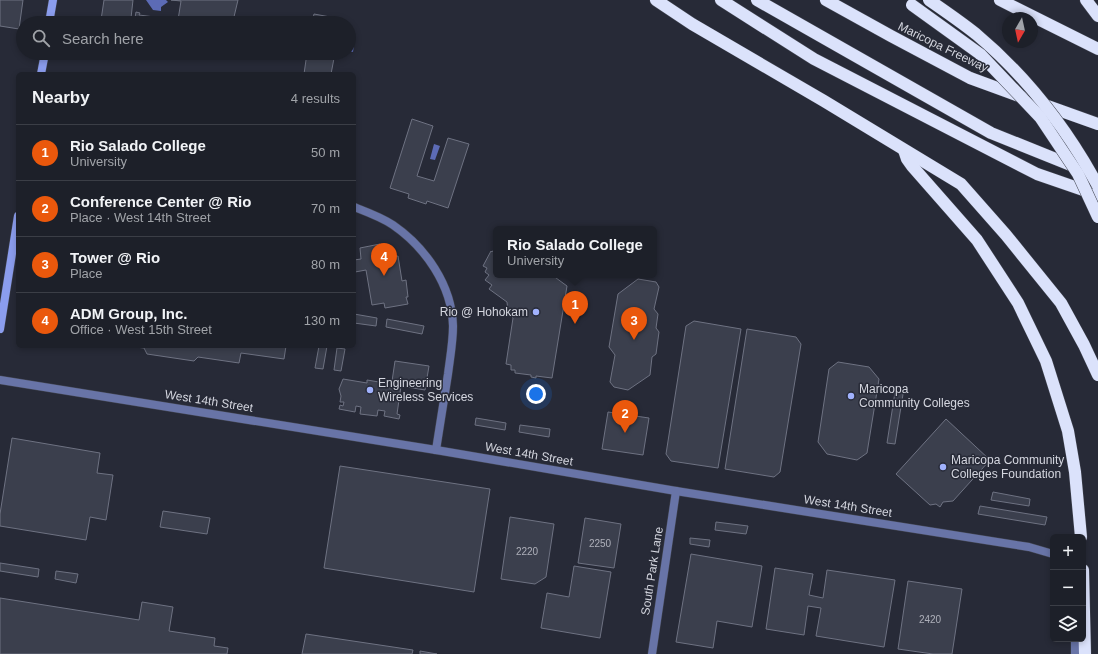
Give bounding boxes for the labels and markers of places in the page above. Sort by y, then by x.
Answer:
pin: 4 [371,243,397,276]
pin: 1 [562,291,588,324]
place label: Rio @ Hohokam [440,305,528,319]
marker: Rio @ Hohokam [531,307,541,317]
pin: 3 [621,307,647,340]
place label: Engineering Wireless Services [378,376,473,404]
place label: Maricopa Community Colleges [859,382,970,410]
marker: Engineering Wireless Services [365,385,375,395]
marker: Maricopa Community Colleges [846,391,856,401]
pin: 2 [612,400,638,433]
place label: Maricopa Community Colleges Foundation [951,453,1064,481]
marker: Maricopa Community Colleges Foundation [938,462,948,472]

